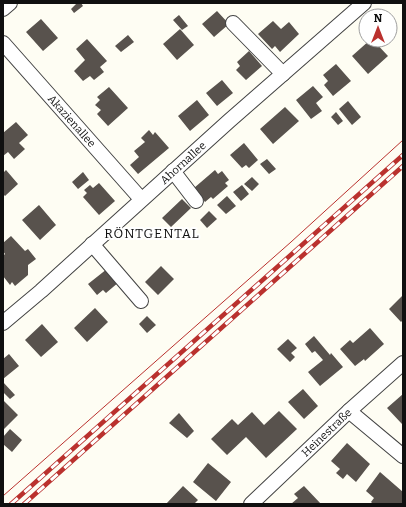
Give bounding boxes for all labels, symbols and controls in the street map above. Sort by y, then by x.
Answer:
north arrow [358,8,398,48]
text: N [374,12,383,25]
street label: Akazienallee [45,92,99,150]
street label: Ahornallee [157,139,208,187]
district label: RÖNTGENTAL [104,226,200,241]
street label: Heinestraße [299,406,354,459]

